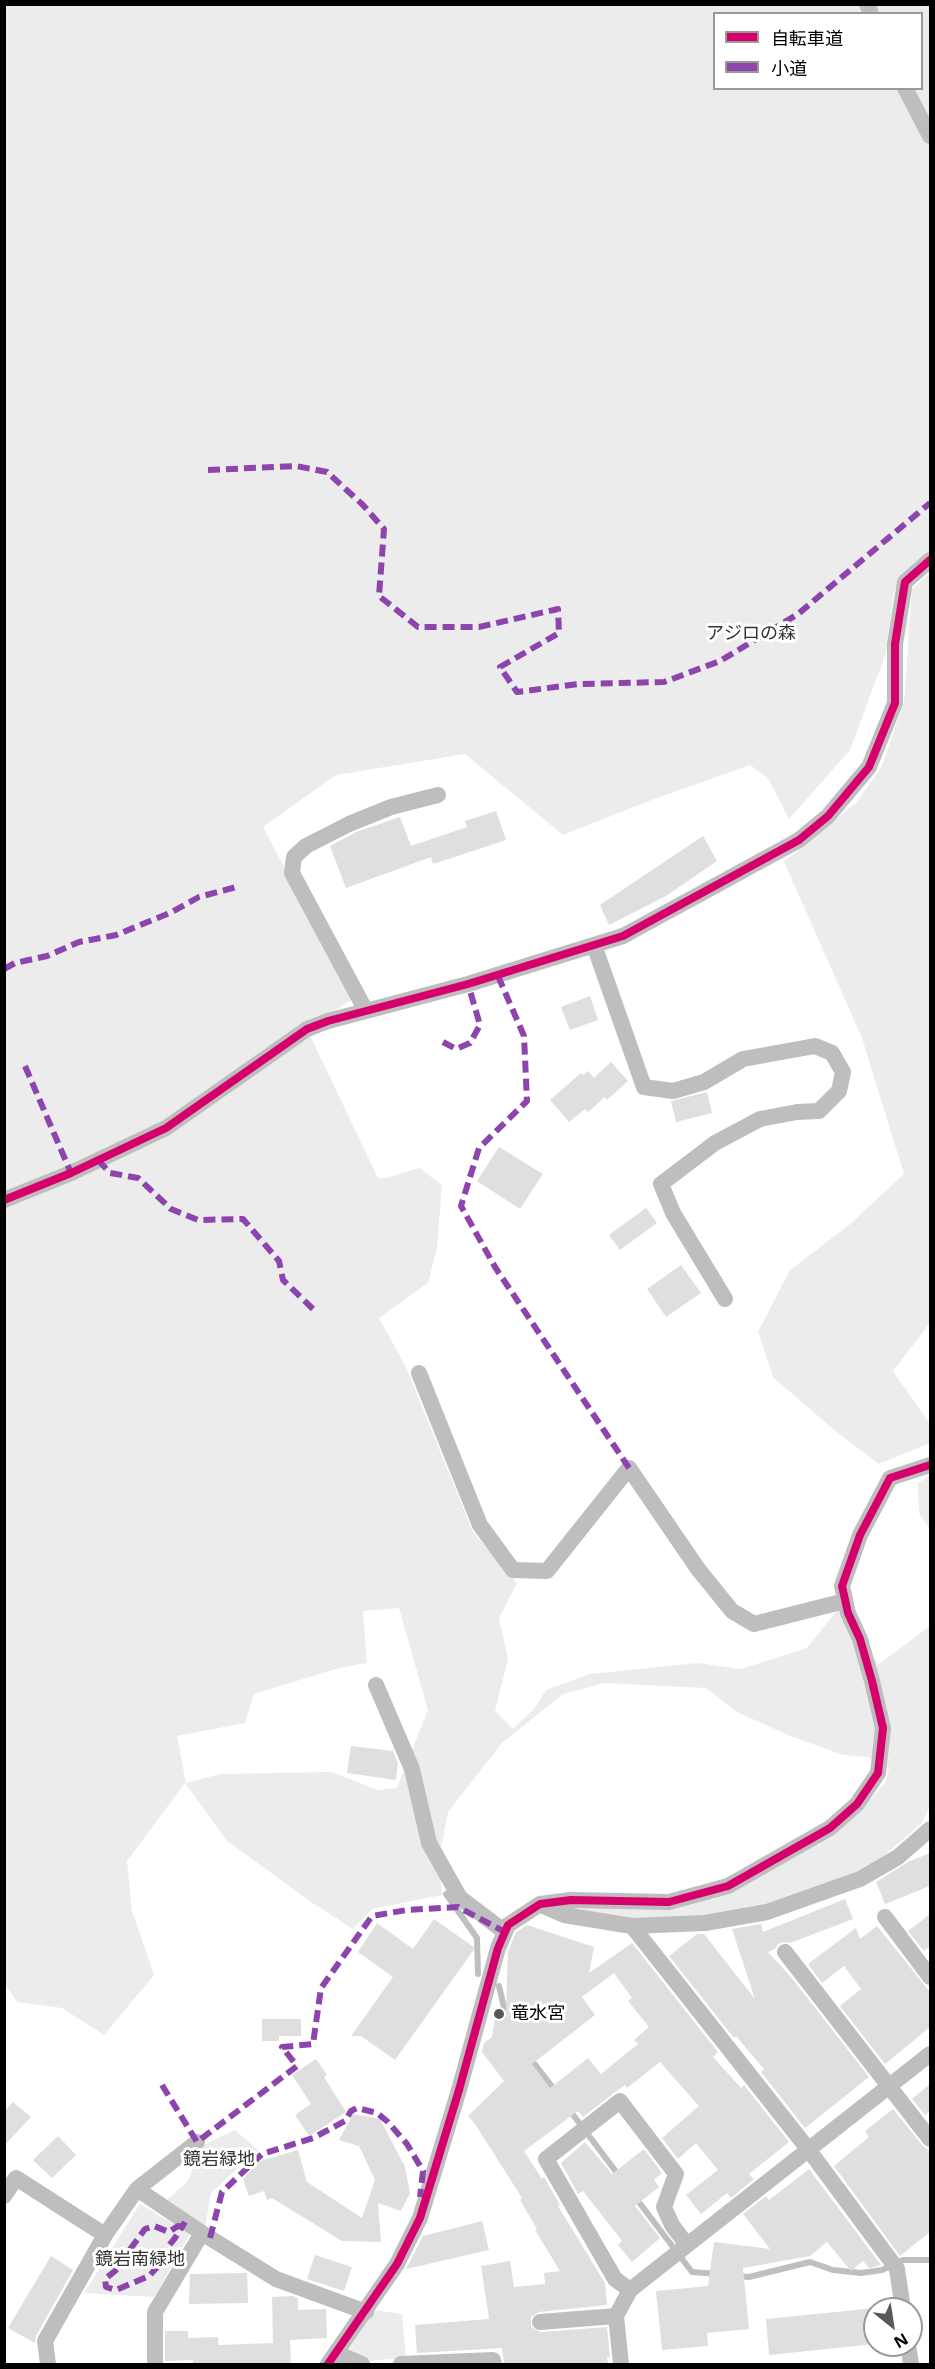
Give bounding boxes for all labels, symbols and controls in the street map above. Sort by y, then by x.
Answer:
legend [713,12,923,90]
text: 自転車道 [771,26,843,50]
text: 小道 [771,56,807,80]
park label: アジロの森 [706,623,796,645]
place label: 竜水宮 [511,2003,565,2025]
marker: 竜水宮 [492,2007,506,2021]
park label: 鏡岩緑地 [183,2149,255,2171]
park label: 鏡岩南緑地 [95,2249,185,2271]
north arrow [863,2297,923,2357]
text: N [890,2328,912,2354]

